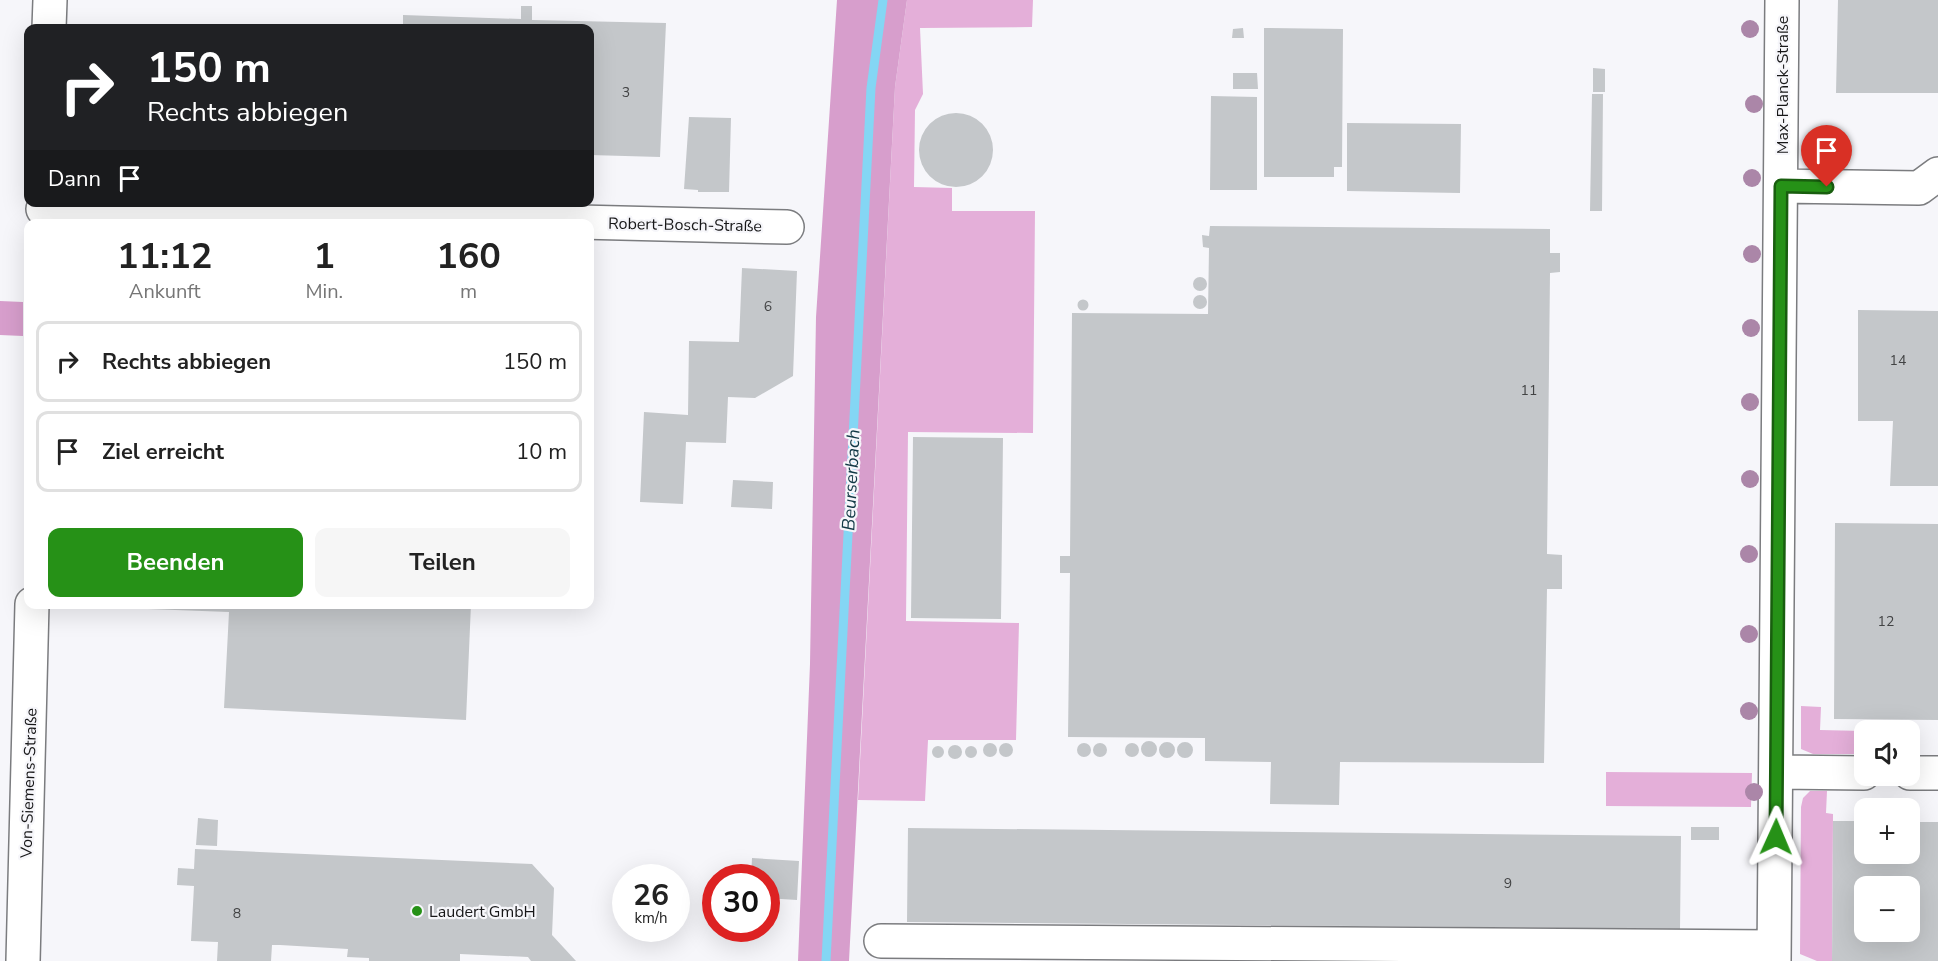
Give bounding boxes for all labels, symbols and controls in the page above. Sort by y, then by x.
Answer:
street label: Max-Planck-Straße [1772,16,1794,154]
text: 150 m [147,40,271,97]
icon: right [48,48,126,126]
house number: 3 [622,83,630,102]
text: Rechts abbiegen [147,94,348,131]
pin [1801,125,1852,187]
icon: arrive [1810,134,1843,167]
icon: arrive [113,162,146,195]
text: Dann [48,164,101,194]
street label: Robert-Bosch-Straße [608,213,762,237]
text: 11:12 [117,232,212,281]
text: 1 [313,232,335,281]
text: 160 [436,232,501,281]
text: Ankunft [129,278,201,305]
text: Min. [305,278,343,305]
text: m [460,278,477,305]
house number: 6 [764,297,772,316]
icon: right [51,345,84,378]
text: Rechts abbiegen [102,347,271,377]
text: 150 m [503,347,567,377]
house number: 14 [1890,351,1906,370]
house number: 11 [1521,381,1537,400]
water label: Beurserbach [836,429,866,531]
icon: arrive [51,435,84,468]
text: Ziel erreicht [102,437,224,467]
text: 10 m [516,437,567,467]
button: Beenden [48,528,303,597]
button: Teilen [315,528,570,597]
house number: 12 [1878,612,1894,631]
street label: Von-Siemens-Straße [15,708,43,859]
map controls [1854,720,1920,942]
button: sound [1854,720,1920,786]
button: + [1854,798,1920,864]
position arrow [1744,805,1808,869]
speed limit sign: 30 [702,864,780,942]
house number: 9 [1504,874,1512,893]
text: 26 [633,875,669,916]
button: − [1854,876,1920,942]
place label: Laudert GmbH [429,901,536,923]
house number: 8 [233,904,241,923]
marker: Laudert GmbH [410,904,424,918]
text: km/h [634,908,668,928]

